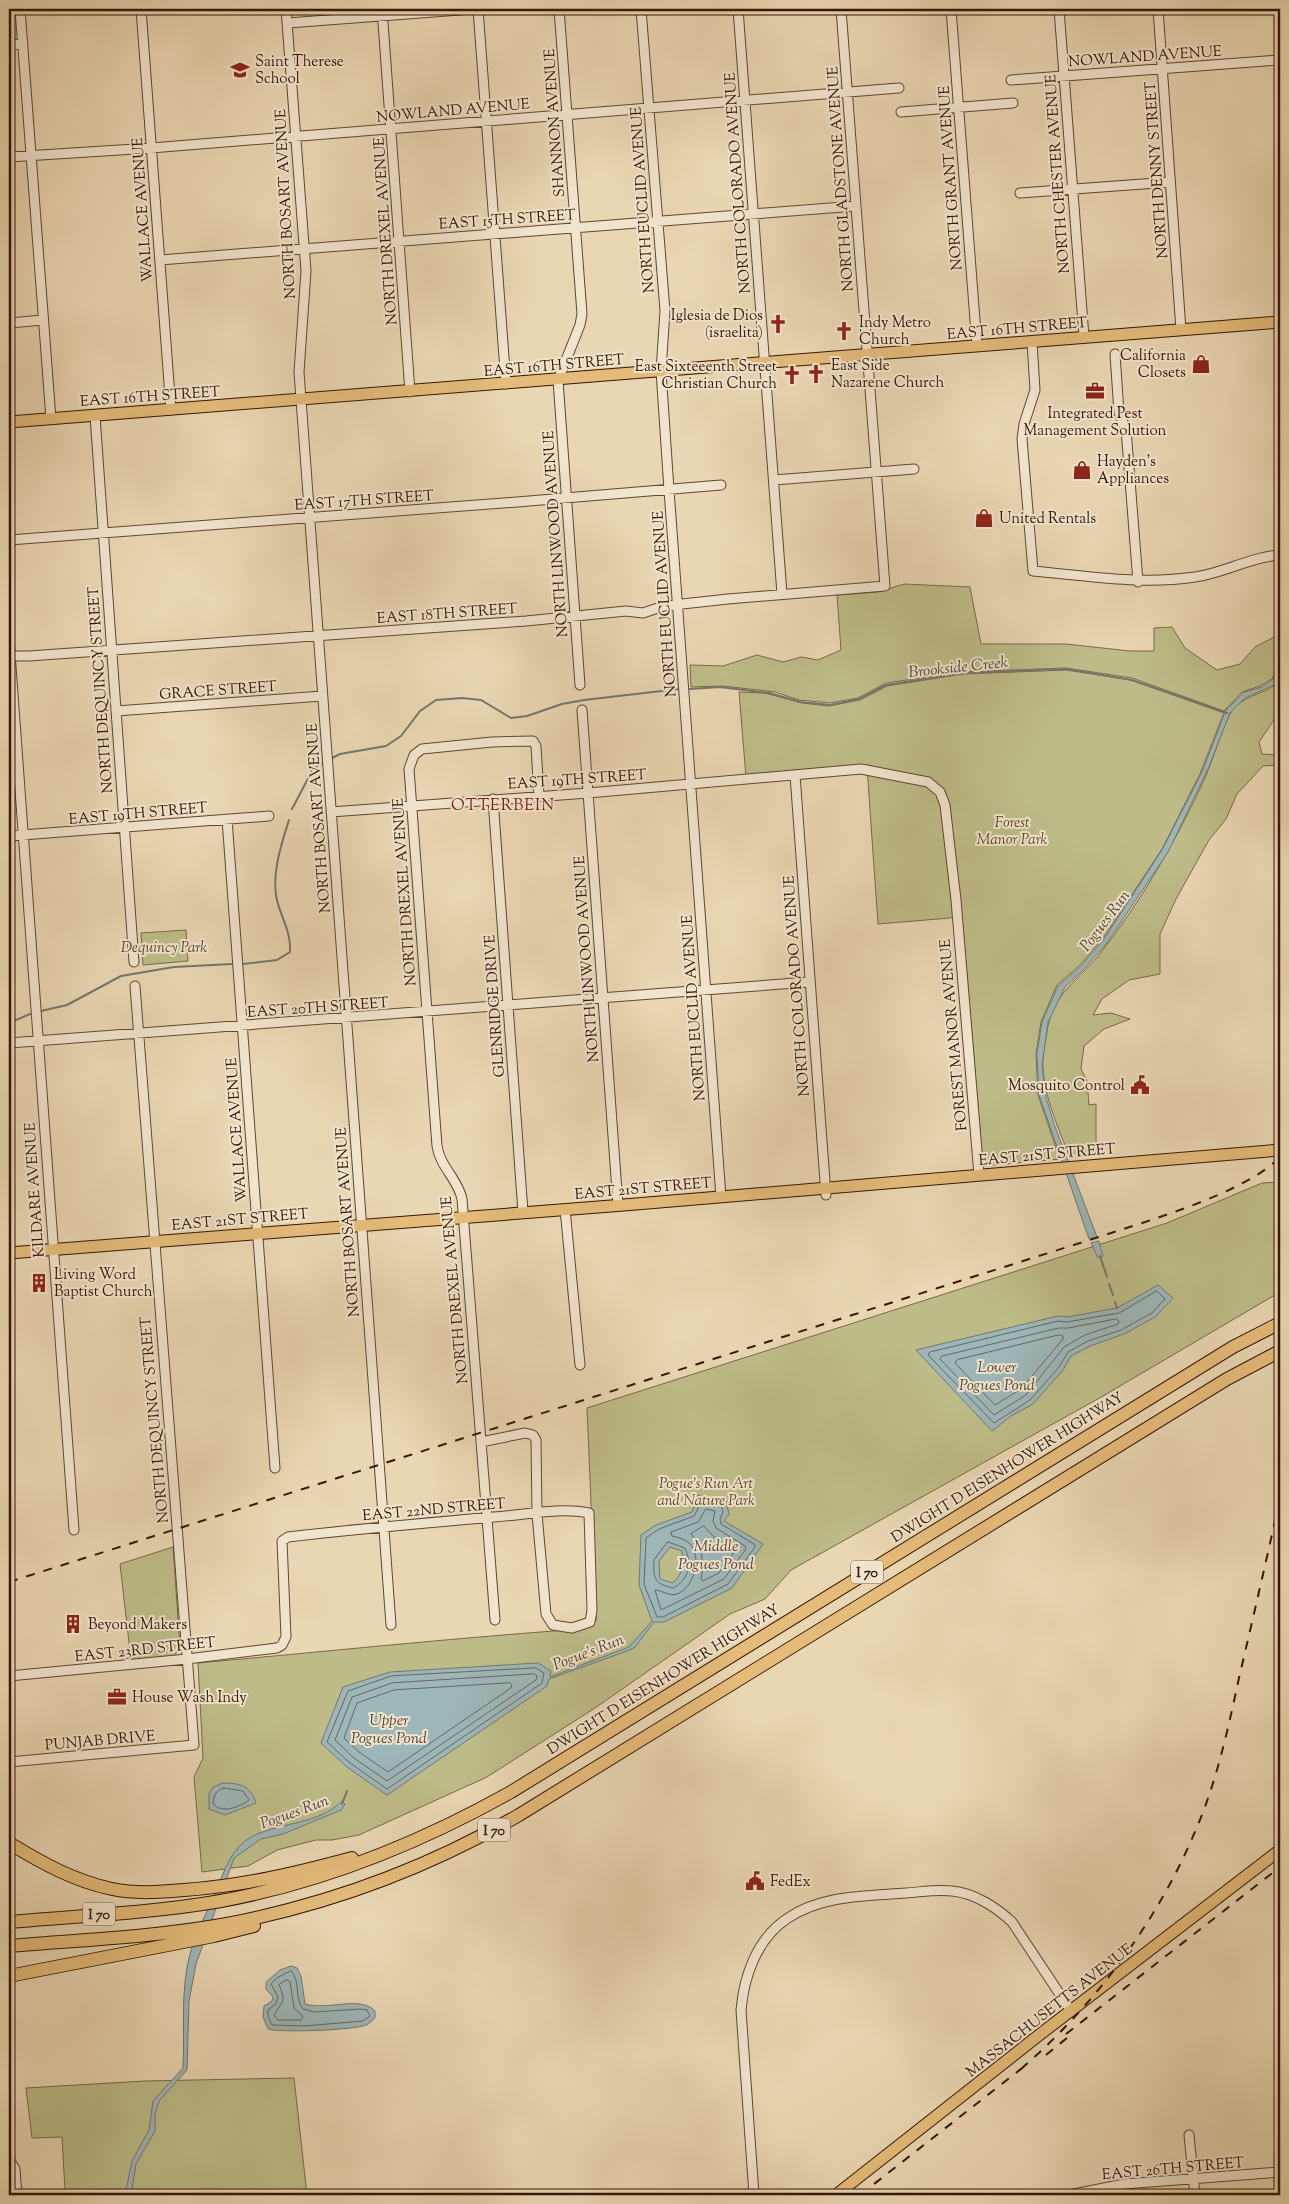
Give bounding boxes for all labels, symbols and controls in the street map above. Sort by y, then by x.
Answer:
street label: NOWLAND AVENUE [1068,42,1223,73]
street label: SHANNON AVENUE [540,48,571,198]
place label: Saint Therese School [255,52,344,90]
school or university icon: Saint Therese School [229,59,251,81]
street label: NORTH GLADSTONE AVENUE [823,65,860,292]
street label: NORTH COLORADO AVENUE [720,71,757,294]
street label: NORTH CHESTER AVENUE [1041,73,1076,274]
street label: NORTH DENNY STREET [1141,80,1174,259]
street label: NORTH GRANT AVENUE [935,85,968,271]
street label: NOWLAND AVENUE [376,94,531,129]
street label: NORTH EUCLID AVENUE [627,106,660,294]
street label: NORTH BOSART AVENUE [271,108,302,300]
street label: NORTH DREXEL AVENUE [369,136,404,326]
street label: WALLACE AVENUE [128,137,159,283]
street label: EAST 15TH STREET [438,205,577,236]
place label: Iglesia de Dios (israelita) [671,306,763,344]
church icon: Iglesia de Dios (israelita) [767,313,789,335]
place label: Indy Metro Church [859,313,931,351]
street label: EAST 16TH STREET [946,313,1089,346]
church icon: Indy Metro Church [833,320,855,342]
place label: California Closets [1120,346,1186,384]
street label: EAST 16TH STREET [483,350,626,383]
shop icon: California Closets [1190,353,1212,375]
place label: East Side Nazarene Church [831,356,944,394]
place label: East Sixteeenth Street Christian Church [635,357,777,395]
church icon: East Side Nazarene Church [805,363,827,385]
church icon: East Sixteeenth Street Christian Church [781,364,803,386]
office icon: Integrated Pest Management Solution [1084,380,1106,402]
street label: EAST 16TH STREET [79,382,222,413]
place label: Integrated Pest Management Solution [1024,404,1167,442]
street label: NORTH LINWOOD AVENUE [539,430,574,638]
place label: Hayden's Appliances [1097,452,1169,490]
shop icon: Hayden's Appliances [1071,459,1093,481]
street label: EAST 17TH STREET [294,486,435,517]
shop icon: United Rentals [973,507,995,529]
place label: United Rentals [999,509,1096,530]
street label: NORTH EUCLID AVENUE [649,510,682,698]
street label: NORTH DEQUINCY STREET [84,585,119,794]
street label: EAST 18TH STREET [376,599,519,630]
water label: Brookside Creek [907,652,1009,685]
street label: GRACE STREET [159,677,278,706]
street label: NORTH BOSART AVENUE [302,722,337,914]
street label: EAST 19TH STREET [507,765,648,796]
district label: OTTERBEIN [451,795,555,818]
street label: NORTH DREXEL AVENUE [388,797,423,987]
street label: EAST 19TH STREET [68,798,209,831]
park label: Forest Manor Park [977,813,1048,851]
street label: NORTH LINWOOD AVENUE [570,855,605,1063]
street label: NORTH COLORADO AVENUE [779,874,816,1097]
water label: Pogues Run [1075,886,1137,957]
street label: NORTH EUCLID AVENUE [678,914,711,1102]
street label: GLENRIDGE DRIVE [480,934,511,1078]
park label: Dequincy Park [121,938,207,959]
street label: FOREST MANOR AVENUE [936,938,973,1132]
street label: EAST 20TH STREET [247,993,390,1024]
street label: WALLACE AVENUE [222,1057,253,1203]
public building icon: Mosquito Control [1129,1074,1151,1096]
place label: Mosquito Control [1008,1076,1125,1097]
street label: KILDARE AVENUE [20,1121,51,1258]
street label: NORTH BOSART AVENUE [331,1126,366,1318]
street label: EAST 21ST STREET [978,1139,1117,1172]
street label: EAST 21ST STREET [574,1173,713,1206]
street label: NORTH DREXEL AVENUE [437,1195,474,1385]
street label: EAST 21ST STREET [171,1204,310,1237]
place label: Living Word Baptist Church [54,1265,153,1303]
building icon: Living Word Baptist Church [28,1272,50,1294]
street label: NORTH DEQUINCY STREET [136,1315,175,1524]
water label: Lower Pogues Pond [959,1357,1035,1398]
street label: DWIGHT D EISENHOWER HIGHWAY [888,1388,1128,1549]
park label: Pogue's Run Art and Nature Park [657,1474,755,1512]
street label: EAST 22ND STREET [362,1494,507,1527]
water label: Middle Pogues Pond [678,1536,754,1577]
road number: I 70 [851,1560,883,1584]
street label: DWIGHT D EISENHOWER HIGHWAY [544,1600,784,1761]
building icon: Beyond Makers [62,1613,84,1635]
place label: Beyond Makers [88,1615,187,1636]
water label: Pogue's Run [550,1629,628,1677]
street label: EAST 23RD STREET [74,1633,217,1668]
office icon: House Wash Indy [106,1686,128,1708]
place label: House Wash Indy [132,1688,247,1709]
water label: Upper Pogues Pond [351,1710,427,1751]
street label: PUNJAB DRIVE [44,1726,156,1757]
water label: Pogues Run [257,1790,333,1836]
road number: I 70 [478,1818,510,1842]
public building icon: FedEx [744,1870,766,1892]
place label: FedEx [770,1872,811,1893]
road number: I 70 [83,1902,115,1926]
street label: MASSACHUSETTS AVENUE [962,1939,1138,2083]
street label: EAST 26TH STREET [1101,2153,1246,2186]

